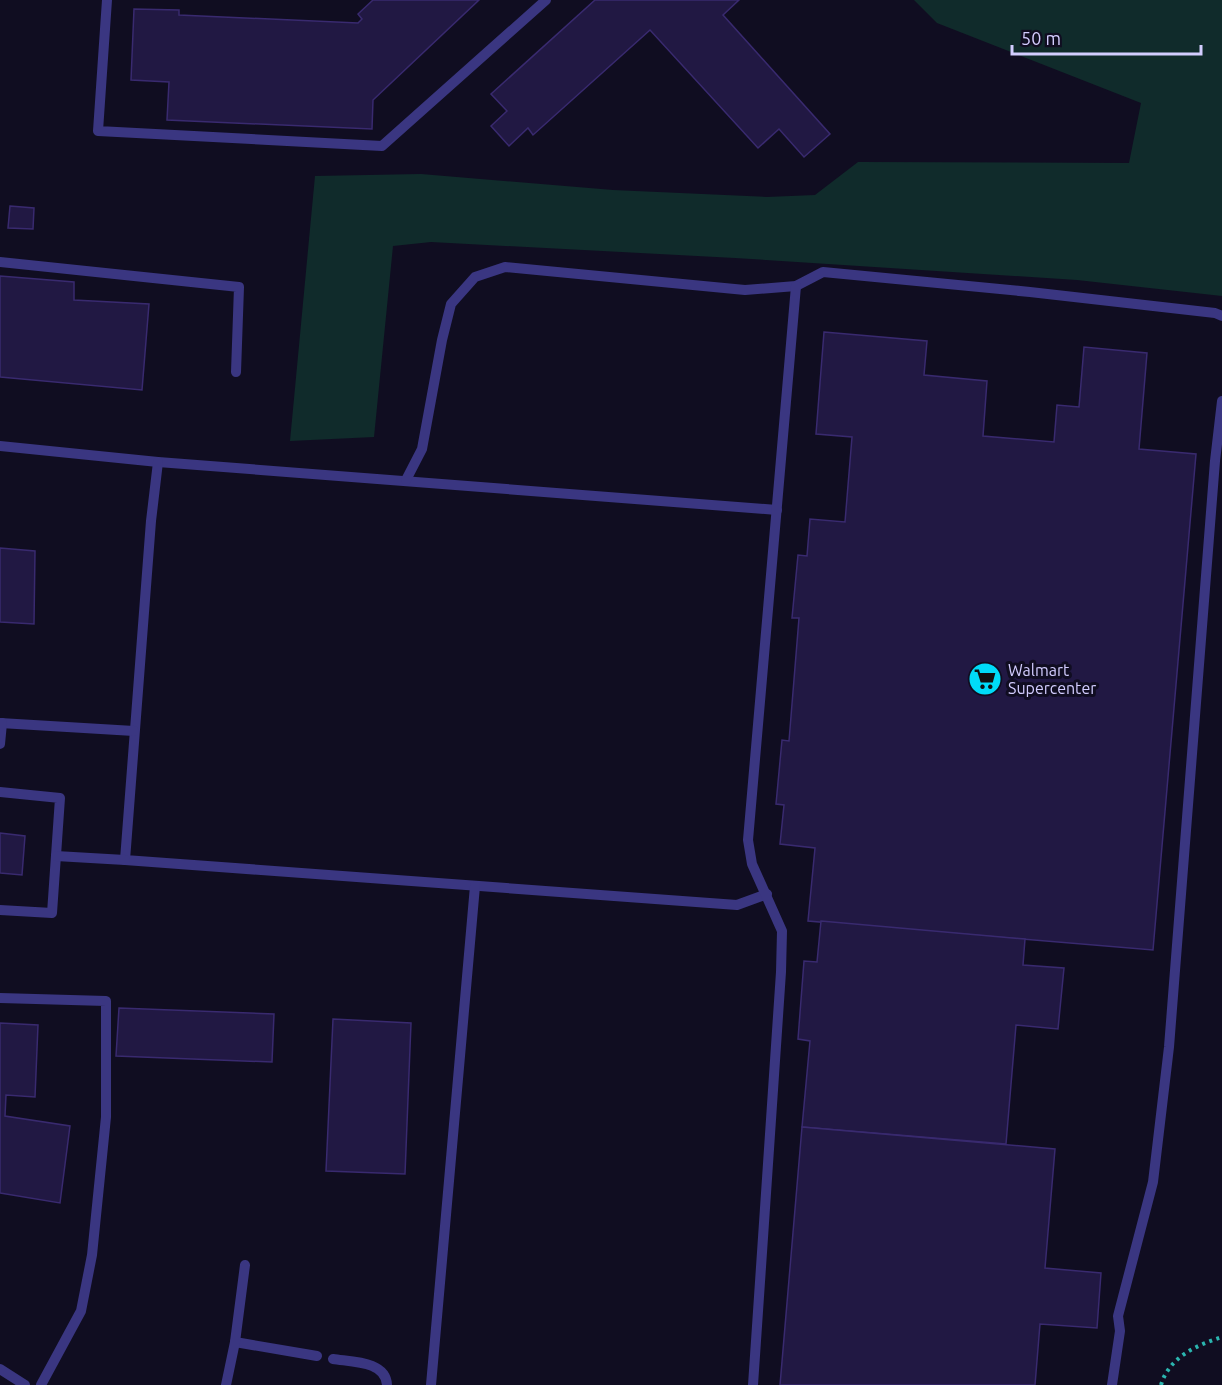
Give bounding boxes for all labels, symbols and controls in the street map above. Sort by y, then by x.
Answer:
scale bar [1012,18,1201,56]
text: 50 m [1021,28,1061,48]
supermarket icon: Walmart Supercenter [967,661,1003,697]
place label: Walmart Supercenter [1008,661,1096,697]

